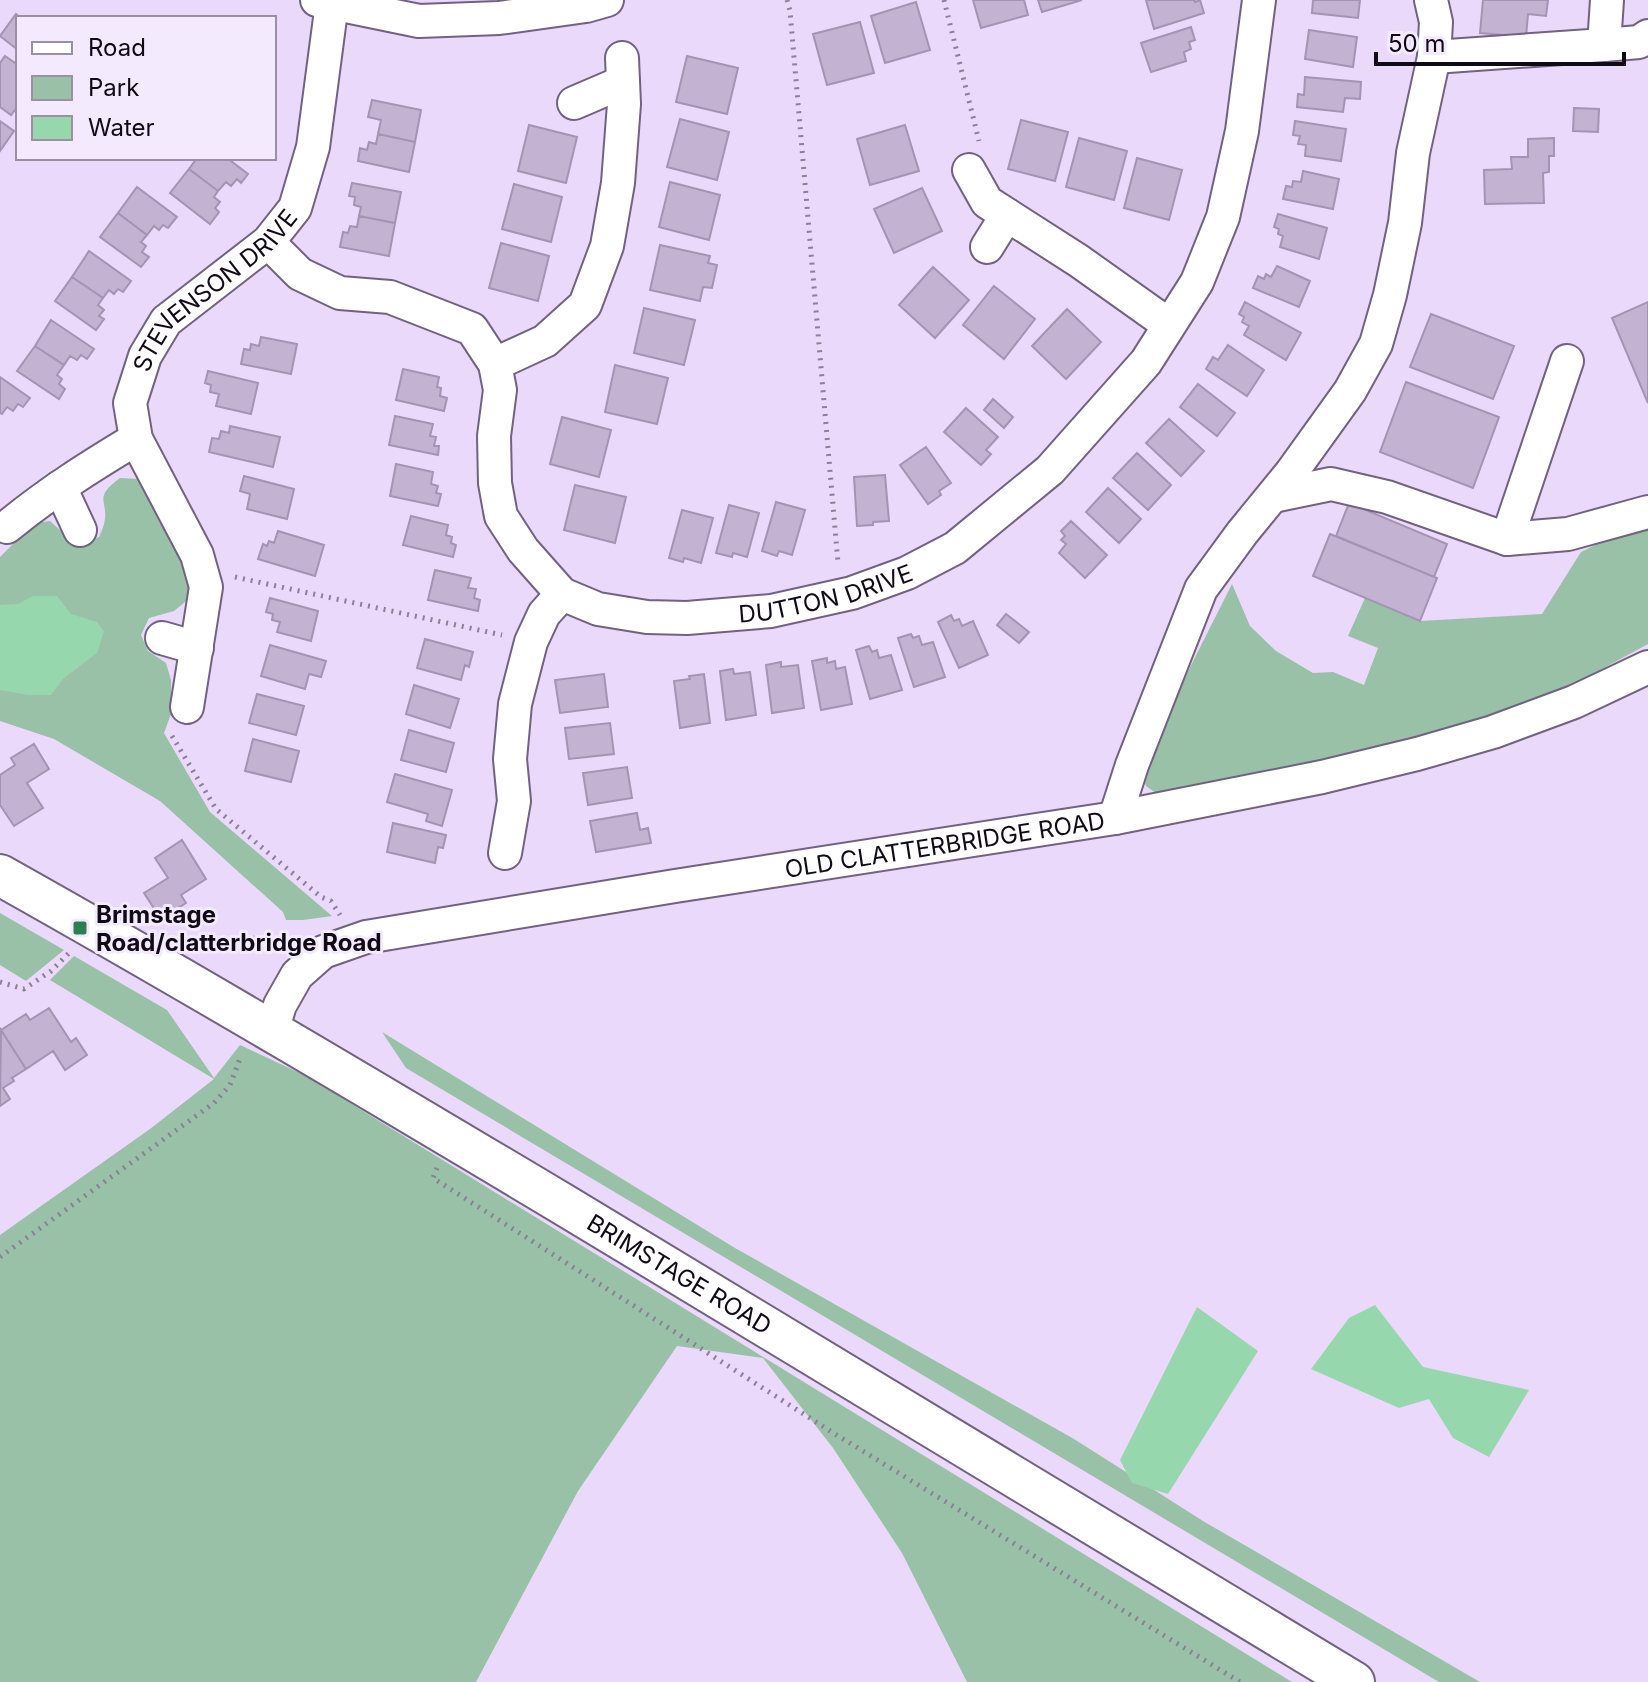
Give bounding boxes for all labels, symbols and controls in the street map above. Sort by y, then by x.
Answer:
legend [16,16,276,160]
scale bar [1376,16,1624,66]
text: 50 m [1388,29,1446,58]
text: Road [88,33,146,62]
text: Park [88,73,139,102]
text: Water [88,113,155,142]
street label: STEVENSON DRIVE [127,203,303,375]
street label: DUTTON DRIVE [737,558,916,628]
street label: OLD CLATTERBRIDGE ROAD [783,805,1107,883]
place label: Brimstage Road/clatterbridge Road [96,900,382,957]
marker: Brimstage Road/clatterbridge Road [71,919,89,937]
street label: BRIMSTAGE ROAD [582,1208,777,1340]

